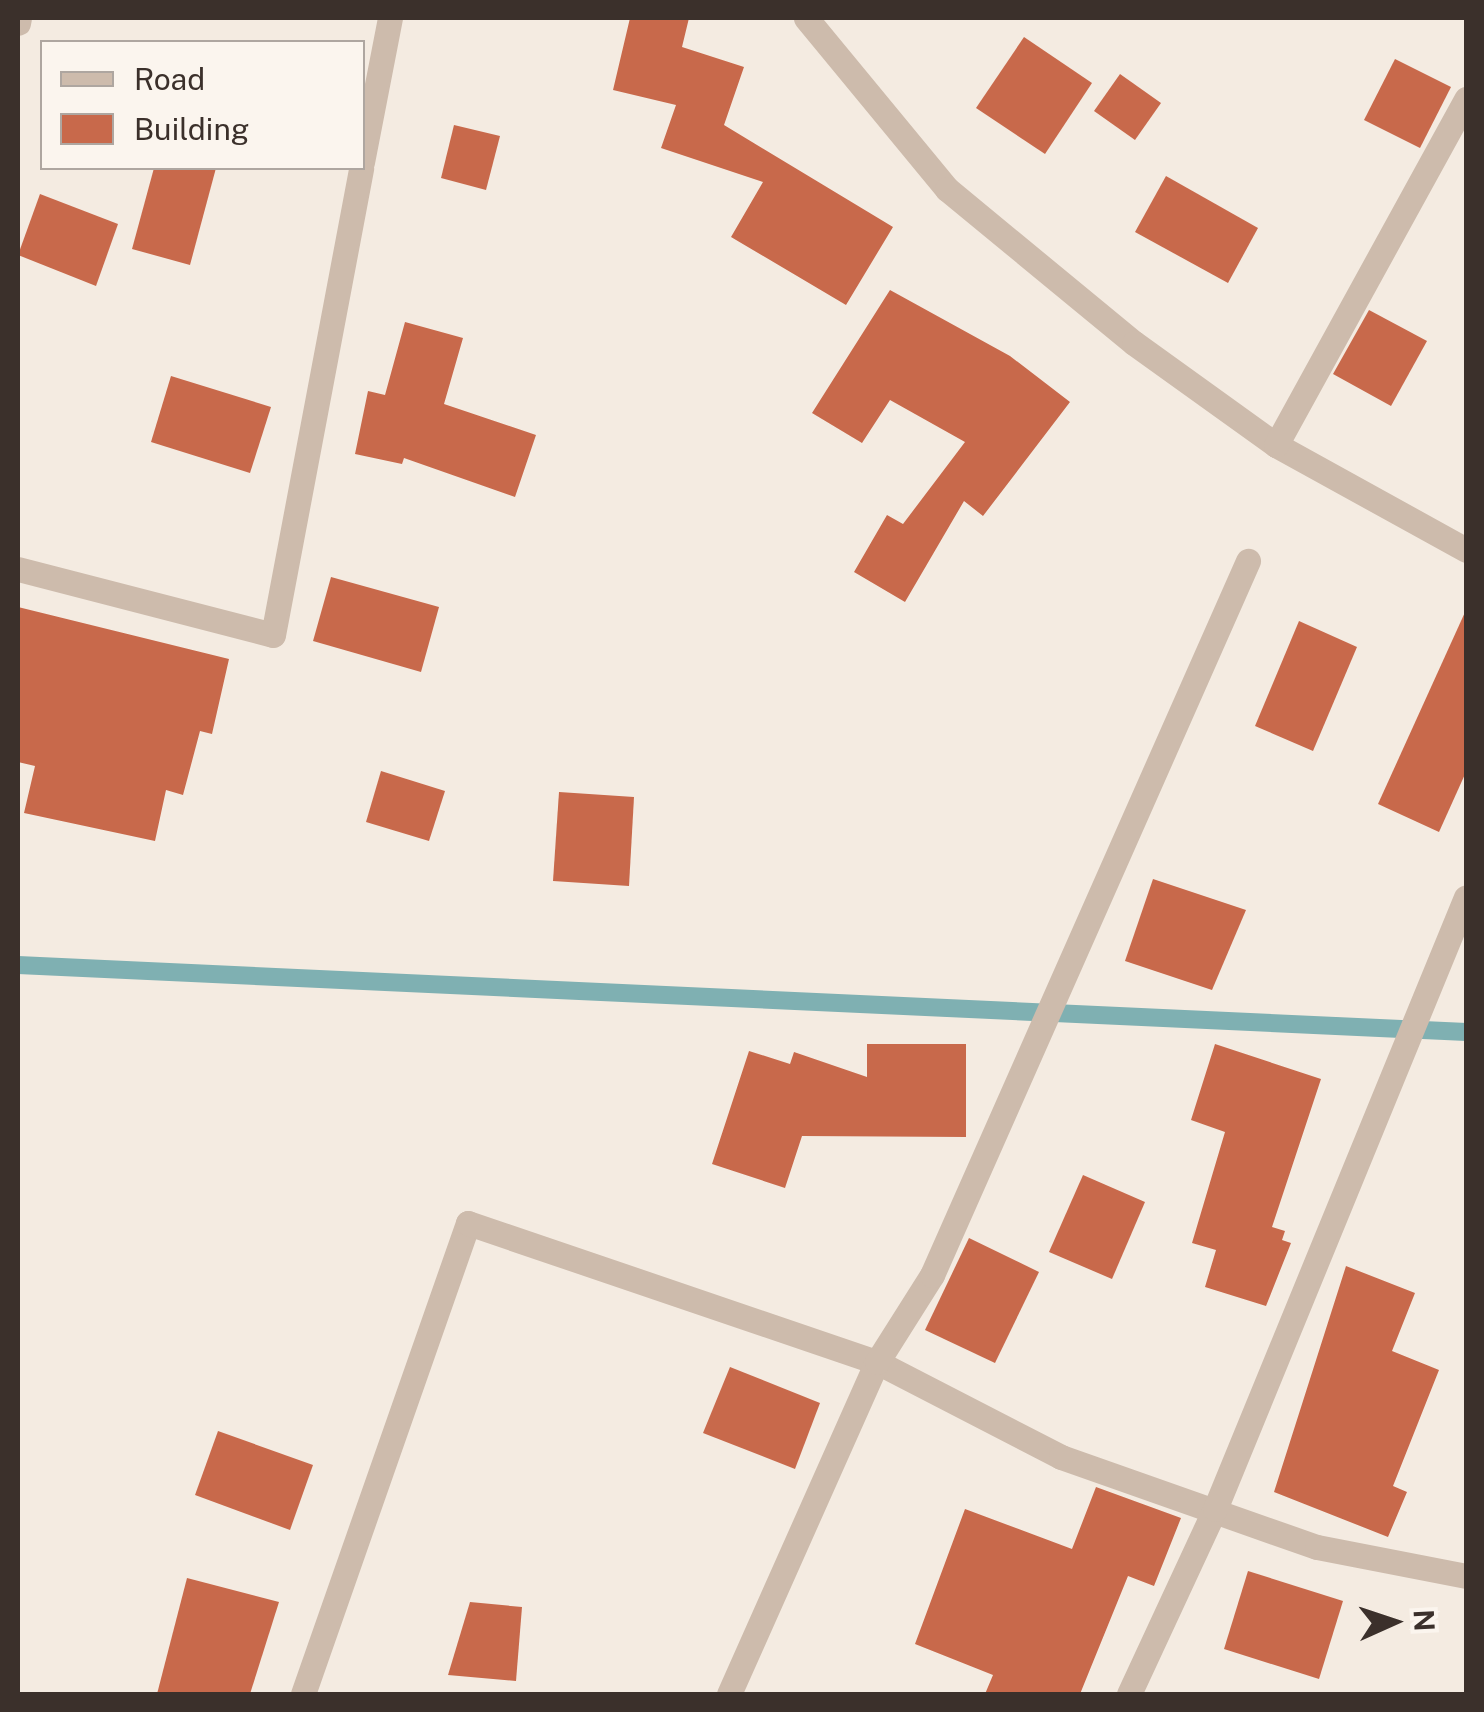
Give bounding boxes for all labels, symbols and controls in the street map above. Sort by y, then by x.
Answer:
legend [40,40,365,170]
text: Road [134,61,205,97]
text: Building [134,111,249,147]
north arrow [1344,1572,1444,1672]
text: N [1407,1609,1442,1632]

